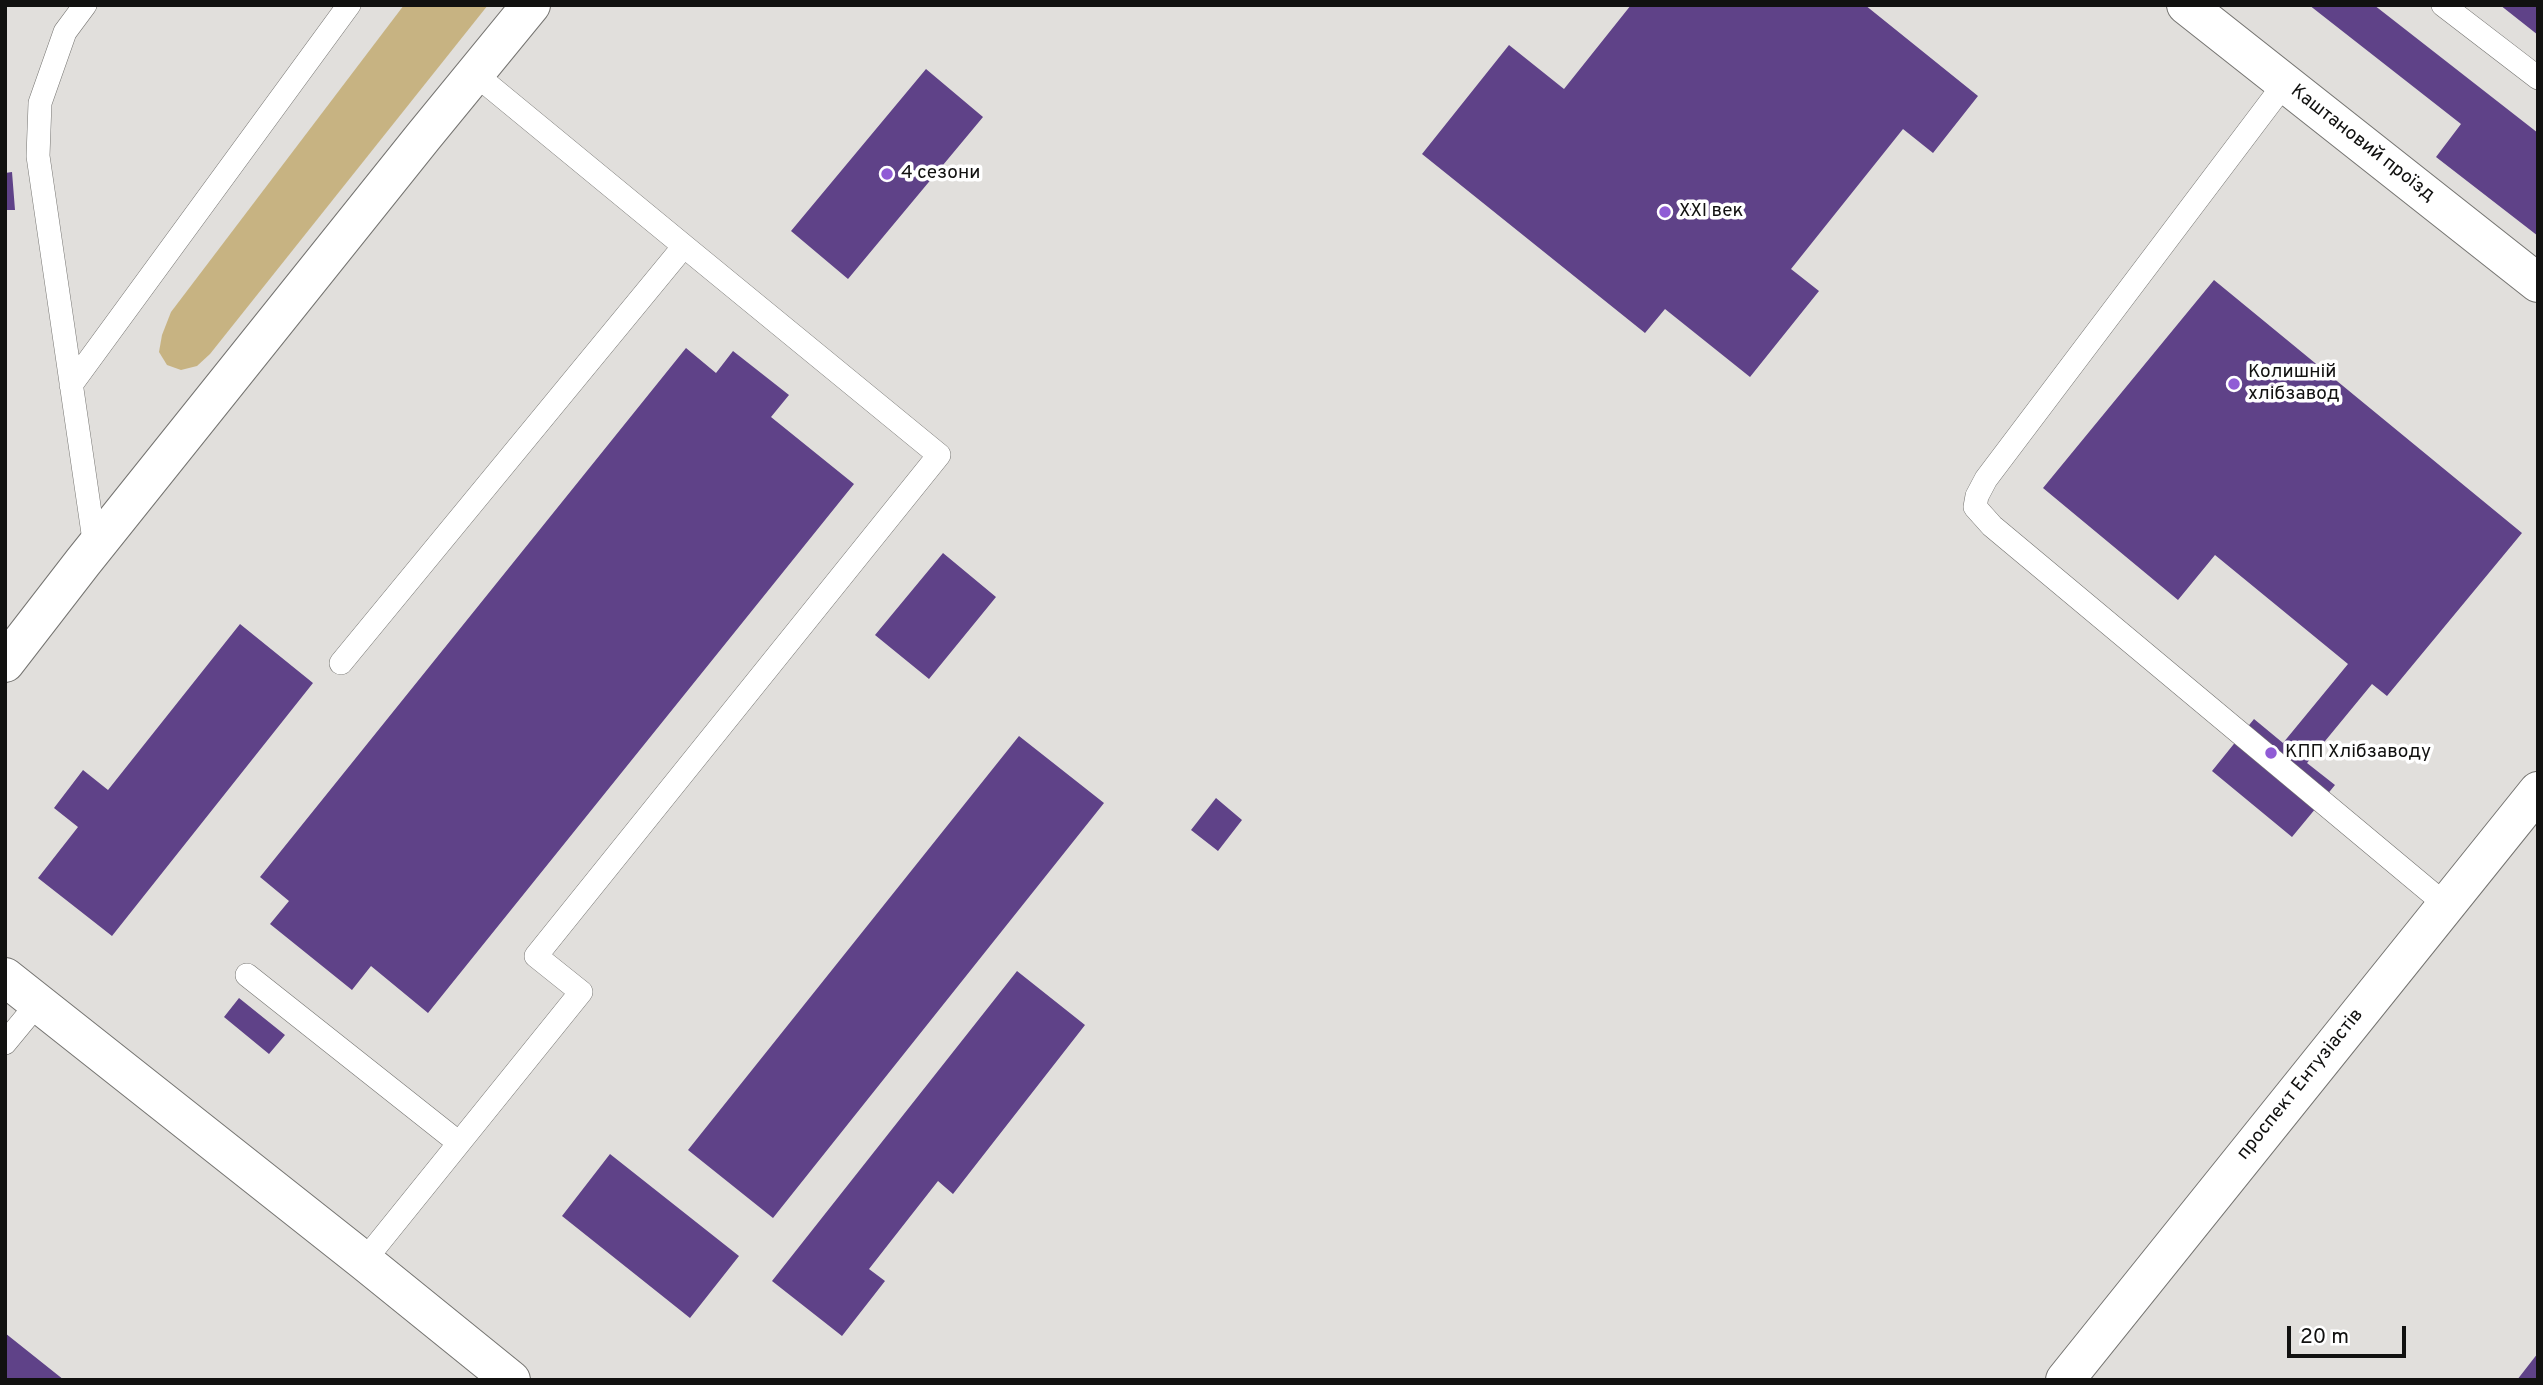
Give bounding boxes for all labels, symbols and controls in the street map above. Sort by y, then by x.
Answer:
street label: Каштановий проїзд [2285,81,2439,207]
place label: 4 сезони [901,163,981,185]
marker: 4 сезони [879,166,895,182]
place label: XXI век [1679,201,1743,223]
marker: XXI век [1657,204,1673,220]
place label: Колишній хлібзавод [2248,362,2340,406]
marker: Колишній хлібзавод [2226,376,2242,392]
place label: КПП Хлібзаводу [2285,742,2431,764]
marker: КПП Хлібзаводу [2263,745,2279,761]
street label: проспект Ентузіастів [2233,1005,2369,1165]
scale bar [2291,1312,2410,1356]
text: 20 m [2300,1324,2349,1351]

